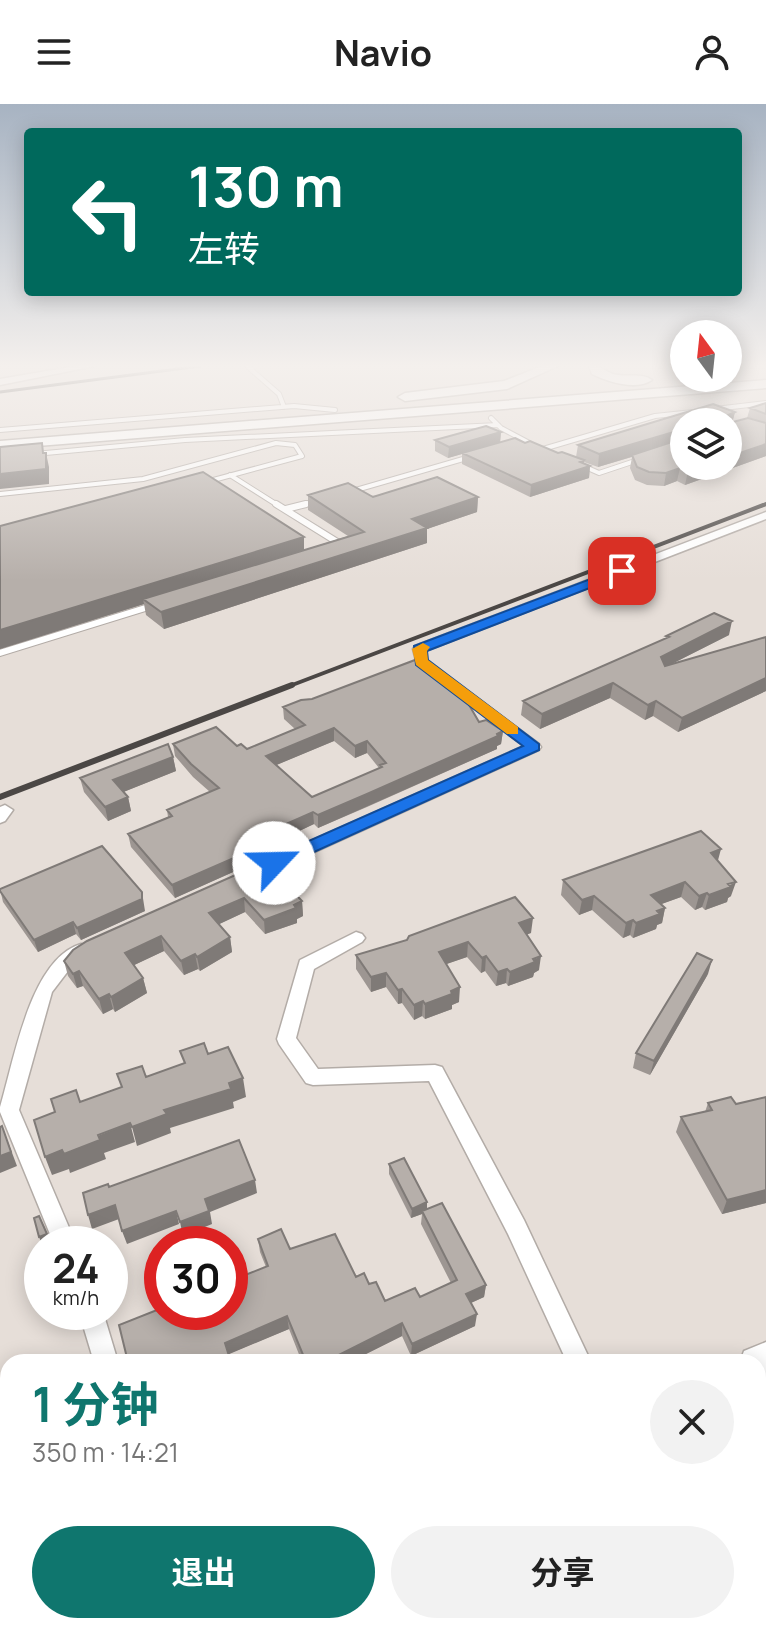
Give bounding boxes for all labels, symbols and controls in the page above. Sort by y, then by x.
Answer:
text: Navio [334,28,432,77]
icon: menu [32,30,76,74]
icon: person [690,30,734,74]
text: 130 m [188,147,344,224]
icon: left [56,160,160,264]
text: 左转 [188,224,260,273]
north arrow [670,320,742,392]
map controls [670,320,742,480]
button: layers [670,408,742,480]
pin [588,537,656,605]
icon: arrive [600,549,644,593]
position arrow [232,821,316,905]
speed limit sign: 30 [144,1226,248,1330]
text: 24 [52,1240,100,1295]
text: km/h [53,1284,99,1311]
text: 1 分钟 [32,1371,159,1436]
button: close [650,1380,734,1464]
text: 350 m · 14:21 [32,1434,179,1470]
button: 退出 [32,1526,375,1618]
button: 分享 [391,1526,734,1618]

